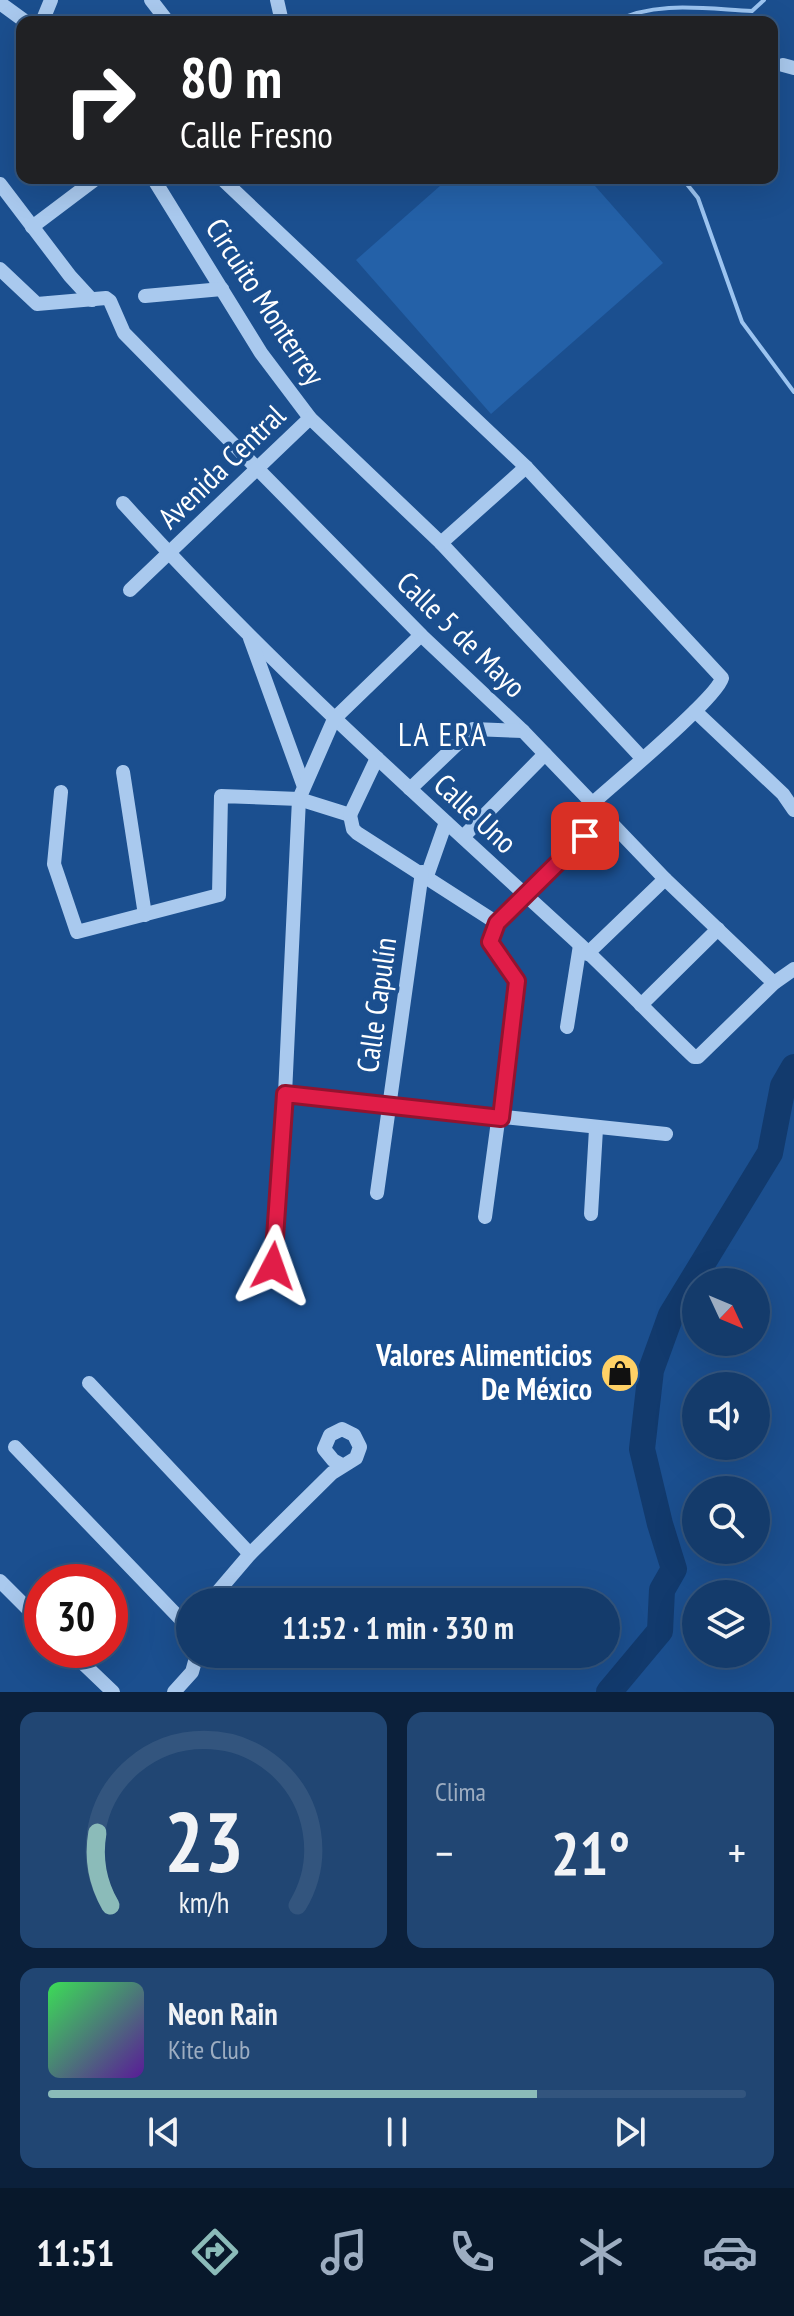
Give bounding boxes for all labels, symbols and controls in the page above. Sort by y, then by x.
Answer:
text: 80 m [180,41,282,113]
icon: right [48,48,152,152]
text: Calle Fresno [180,111,333,158]
street label: Circuito Monterrey [198,210,335,393]
street label: Avenida Central [149,396,293,536]
street label: Calle 5 de Mayo [389,563,535,705]
district label: LA ERA [398,713,488,755]
street label: Calle Uno [426,765,526,861]
pin [551,802,619,870]
icon: arrive [563,814,607,858]
street label: Calle Capulín [347,935,404,1075]
position arrow [231,1224,315,1308]
north arrow [682,1268,770,1356]
map controls [682,1268,770,1668]
place label: Valores Alimenticios De México [375,1335,592,1408]
shop icon: Valores Alimenticios De México [599,1352,641,1394]
button: sound [682,1372,770,1460]
button: search [682,1476,770,1564]
speed limit sign: 30 [24,1564,128,1668]
button: layers [682,1580,770,1668]
text: 11:52 · 1 min · 330 m [282,1608,514,1647]
text: Clima [435,1775,486,1808]
text: 23 [164,1787,243,1895]
text: 21° [551,1814,630,1892]
text: − [435,1824,453,1881]
text: + [728,1824,746,1881]
text: km/h [178,1884,229,1921]
text: Neon Rain [168,1994,278,2033]
text: Kite Club [168,2033,250,2066]
icon: previous [142,2110,186,2154]
icon: pause [375,2110,419,2154]
icon: next [608,2110,652,2154]
icon: directions [187,2224,243,2280]
icon: music [316,2224,372,2280]
icon: phone [444,2224,500,2280]
icon: climate [573,2224,629,2280]
icon: car [702,2224,758,2280]
text: 11:51 [36,2229,114,2276]

